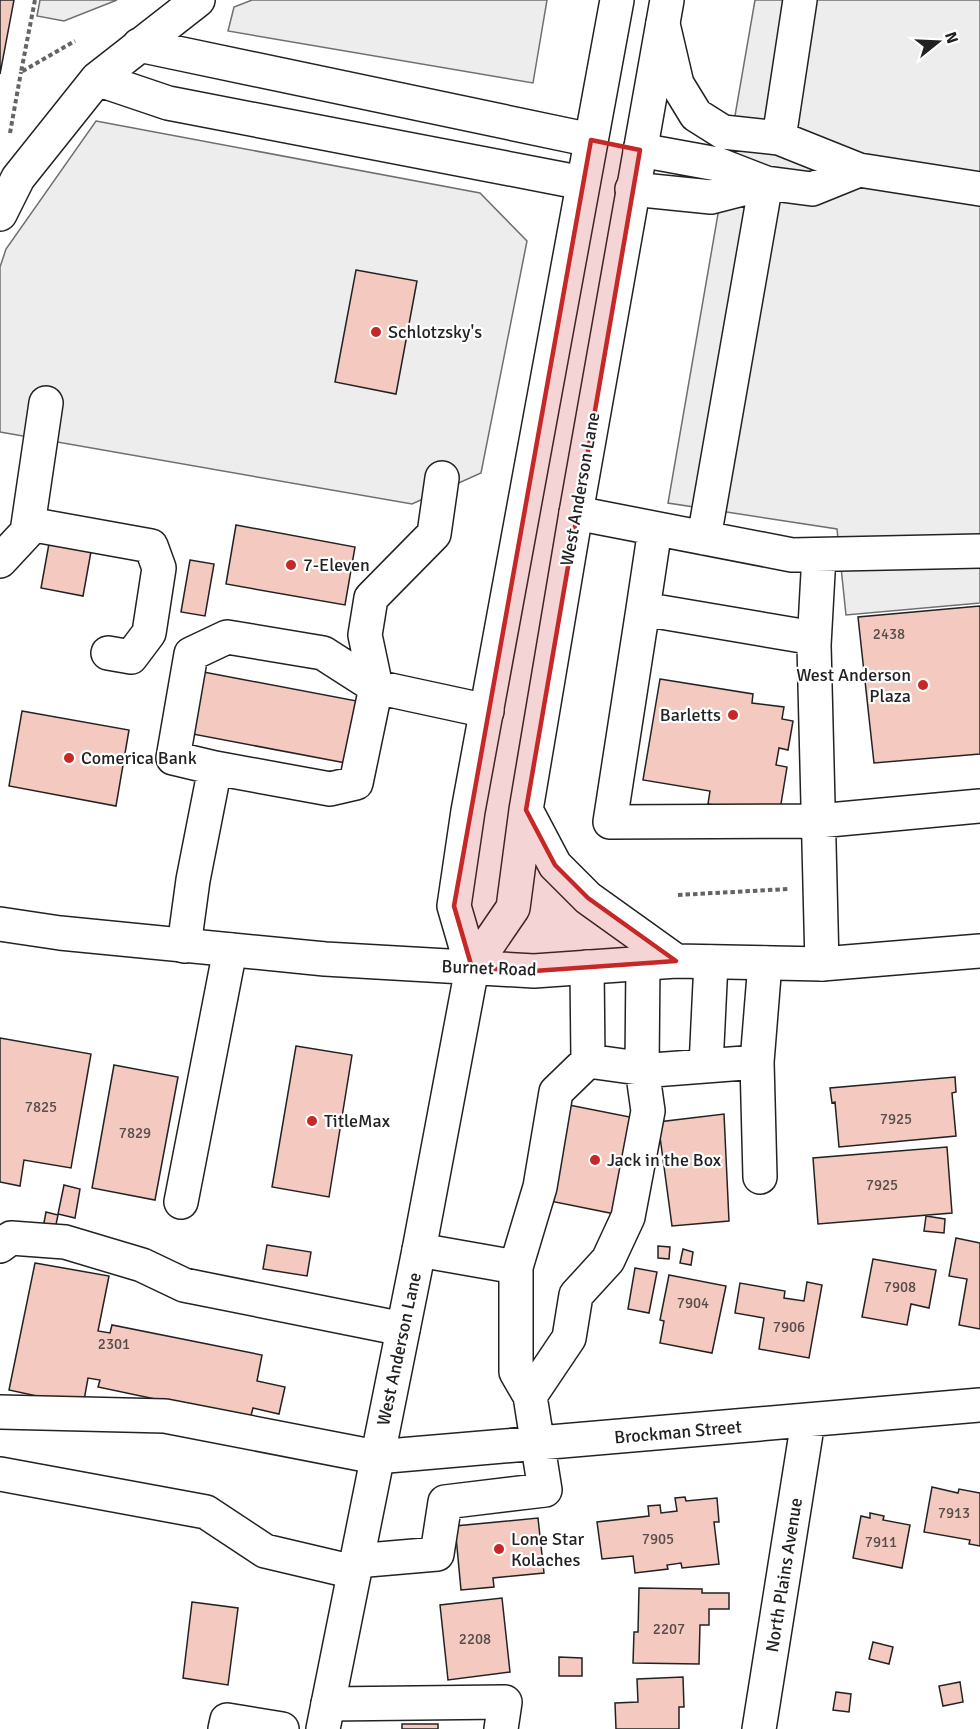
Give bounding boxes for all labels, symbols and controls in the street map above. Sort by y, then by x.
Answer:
north arrow [908,12,968,72]
text: N [940,29,963,46]
place label: Schlotzsky's [388,321,482,343]
marker: Schlotzsky's [369,325,383,339]
street label: West Anderson Lane [556,410,604,568]
place label: 7-Eleven [303,554,370,576]
marker: 7-Eleven [284,558,298,572]
house number: 2438 [873,625,905,643]
place label: West Anderson Plaza [796,664,911,707]
marker: West Anderson Plaza [916,678,930,692]
place label: Barletts [660,704,721,726]
marker: Barletts [726,708,740,722]
place label: Comerica Bank [81,747,197,769]
marker: Comerica Bank [62,751,76,765]
street label: Burnet Road [441,955,537,981]
house number: 7825 [25,1098,57,1116]
place label: TitleMax [324,1110,391,1132]
house number: 7925 [880,1110,912,1128]
marker: TitleMax [305,1114,319,1128]
house number: 7829 [119,1124,151,1142]
place label: Jack in the Box [607,1149,722,1171]
marker: Jack in the Box [588,1153,602,1167]
house number: 7925 [866,1176,898,1194]
street label: West Anderson Lane [372,1270,426,1428]
house number: 7908 [884,1278,916,1296]
house number: 7904 [677,1294,709,1312]
house number: 7906 [773,1318,805,1336]
house number: 2301 [98,1335,130,1353]
street label: Brockman Street [613,1415,743,1449]
street label: North Plains Avenue [761,1496,807,1654]
house number: 7913 [938,1504,970,1522]
place label: Lone Star Kolaches [511,1528,585,1571]
house number: 7905 [642,1530,674,1548]
house number: 7911 [865,1533,897,1551]
marker: Lone Star Kolaches [492,1542,506,1556]
house number: 2207 [653,1620,685,1638]
house number: 2208 [459,1630,491,1648]

